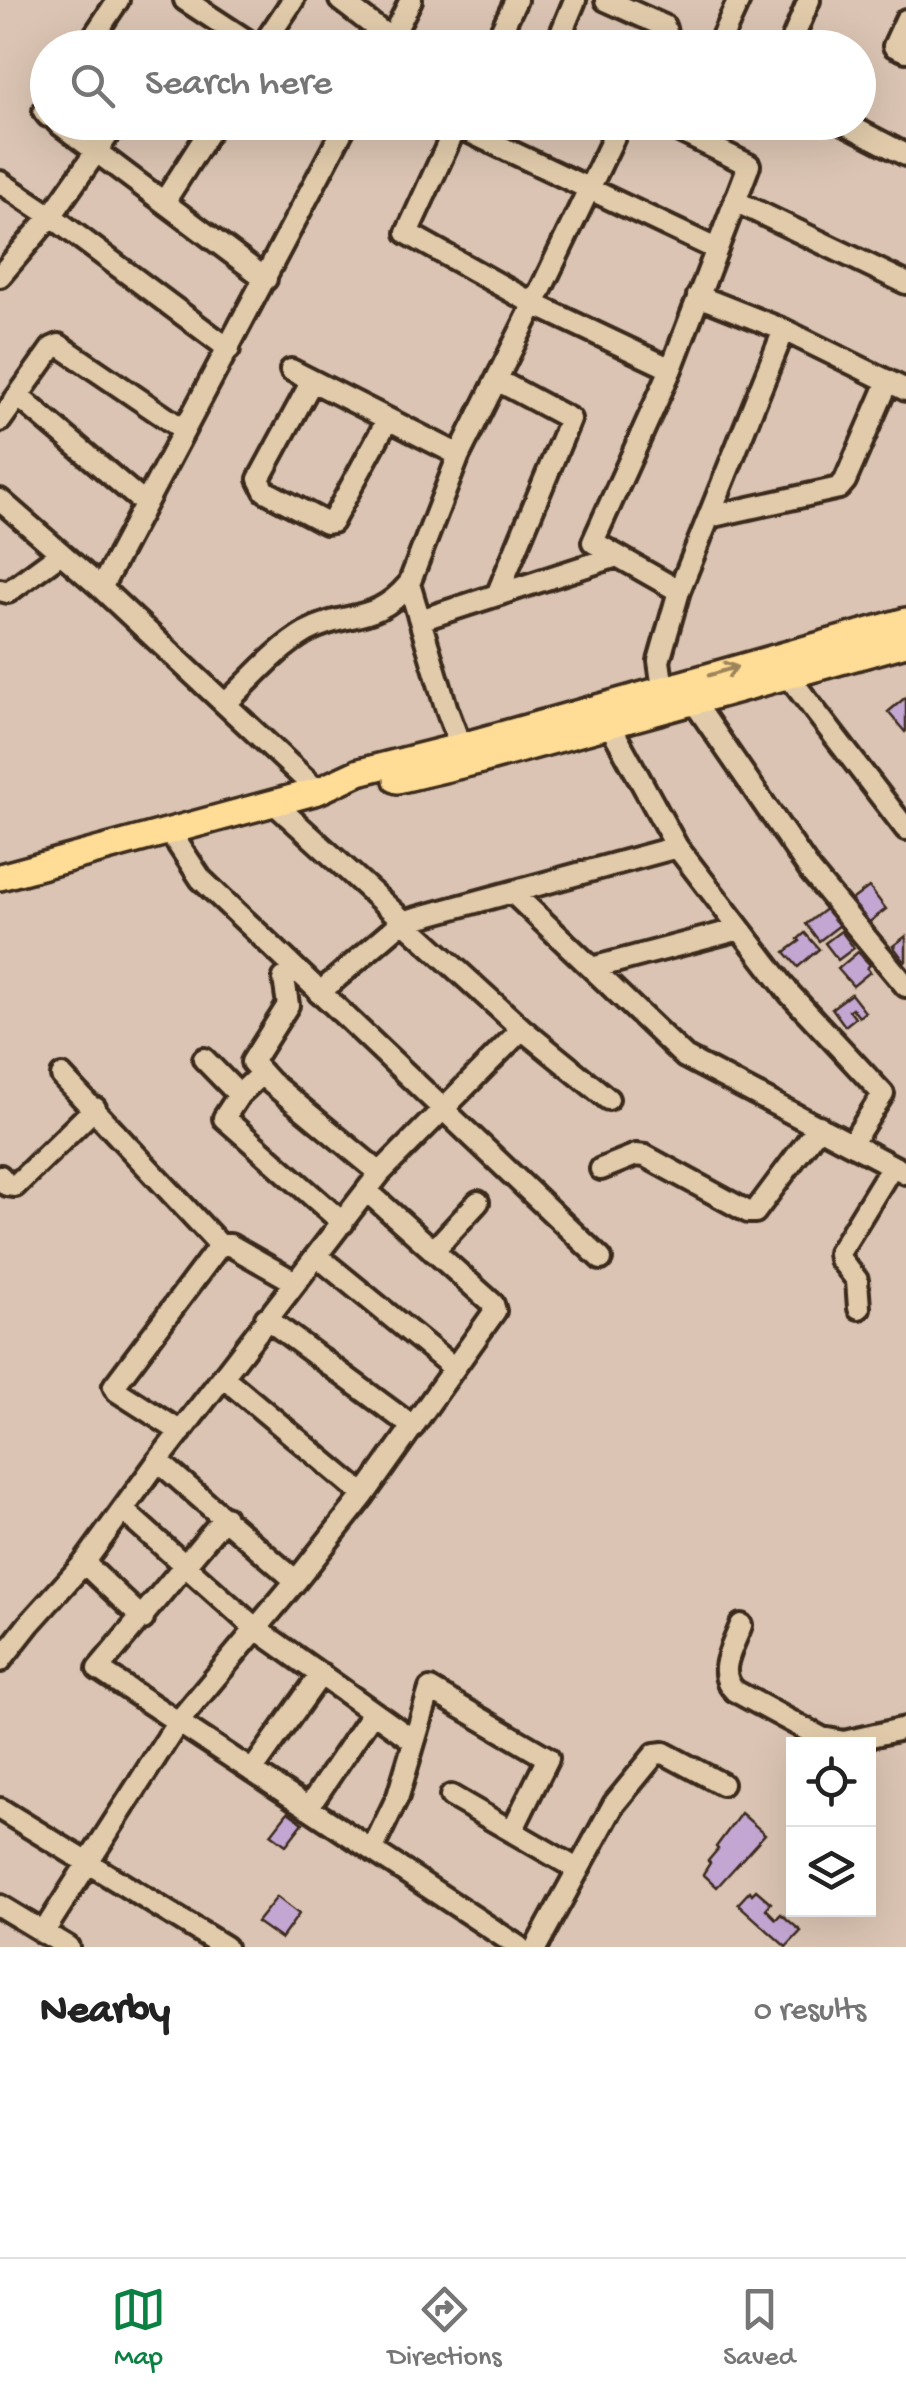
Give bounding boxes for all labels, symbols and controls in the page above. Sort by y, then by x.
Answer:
search box [30,30,876,140]
icon: search [65,58,120,113]
text: Search here [145,63,332,107]
one-way arrow [707,661,738,679]
map controls [786,1737,876,1917]
button: locate [786,1737,876,1827]
button: layers [786,1827,876,1917]
text: Nearby [40,1988,170,2037]
text: 0 results [754,1993,866,2031]
tab: Map [111,2282,166,2375]
tab: Directions [388,2282,502,2375]
tab: Saved [723,2282,795,2375]

